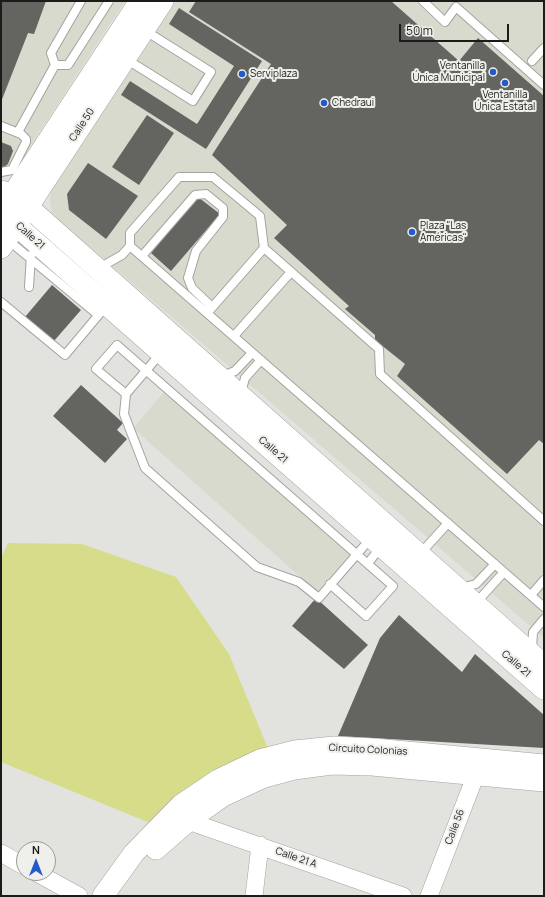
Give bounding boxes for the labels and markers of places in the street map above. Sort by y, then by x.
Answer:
place label: Ventanilla Única Municipal [412,60,485,84]
marker: Ventanilla Única Municipal [488,67,498,77]
place label: Serviplaza [250,68,297,80]
marker: Serviplaza [237,69,247,79]
marker: Ventanilla Única Estatal [500,78,510,88]
place label: Ventanilla Única Estatal [475,89,535,112]
place label: Chedraui [332,97,374,109]
marker: Chedraui [319,98,329,108]
place label: Plaza "Las Américas" [420,220,467,244]
marker: Plaza "Las Américas" [407,227,417,237]

